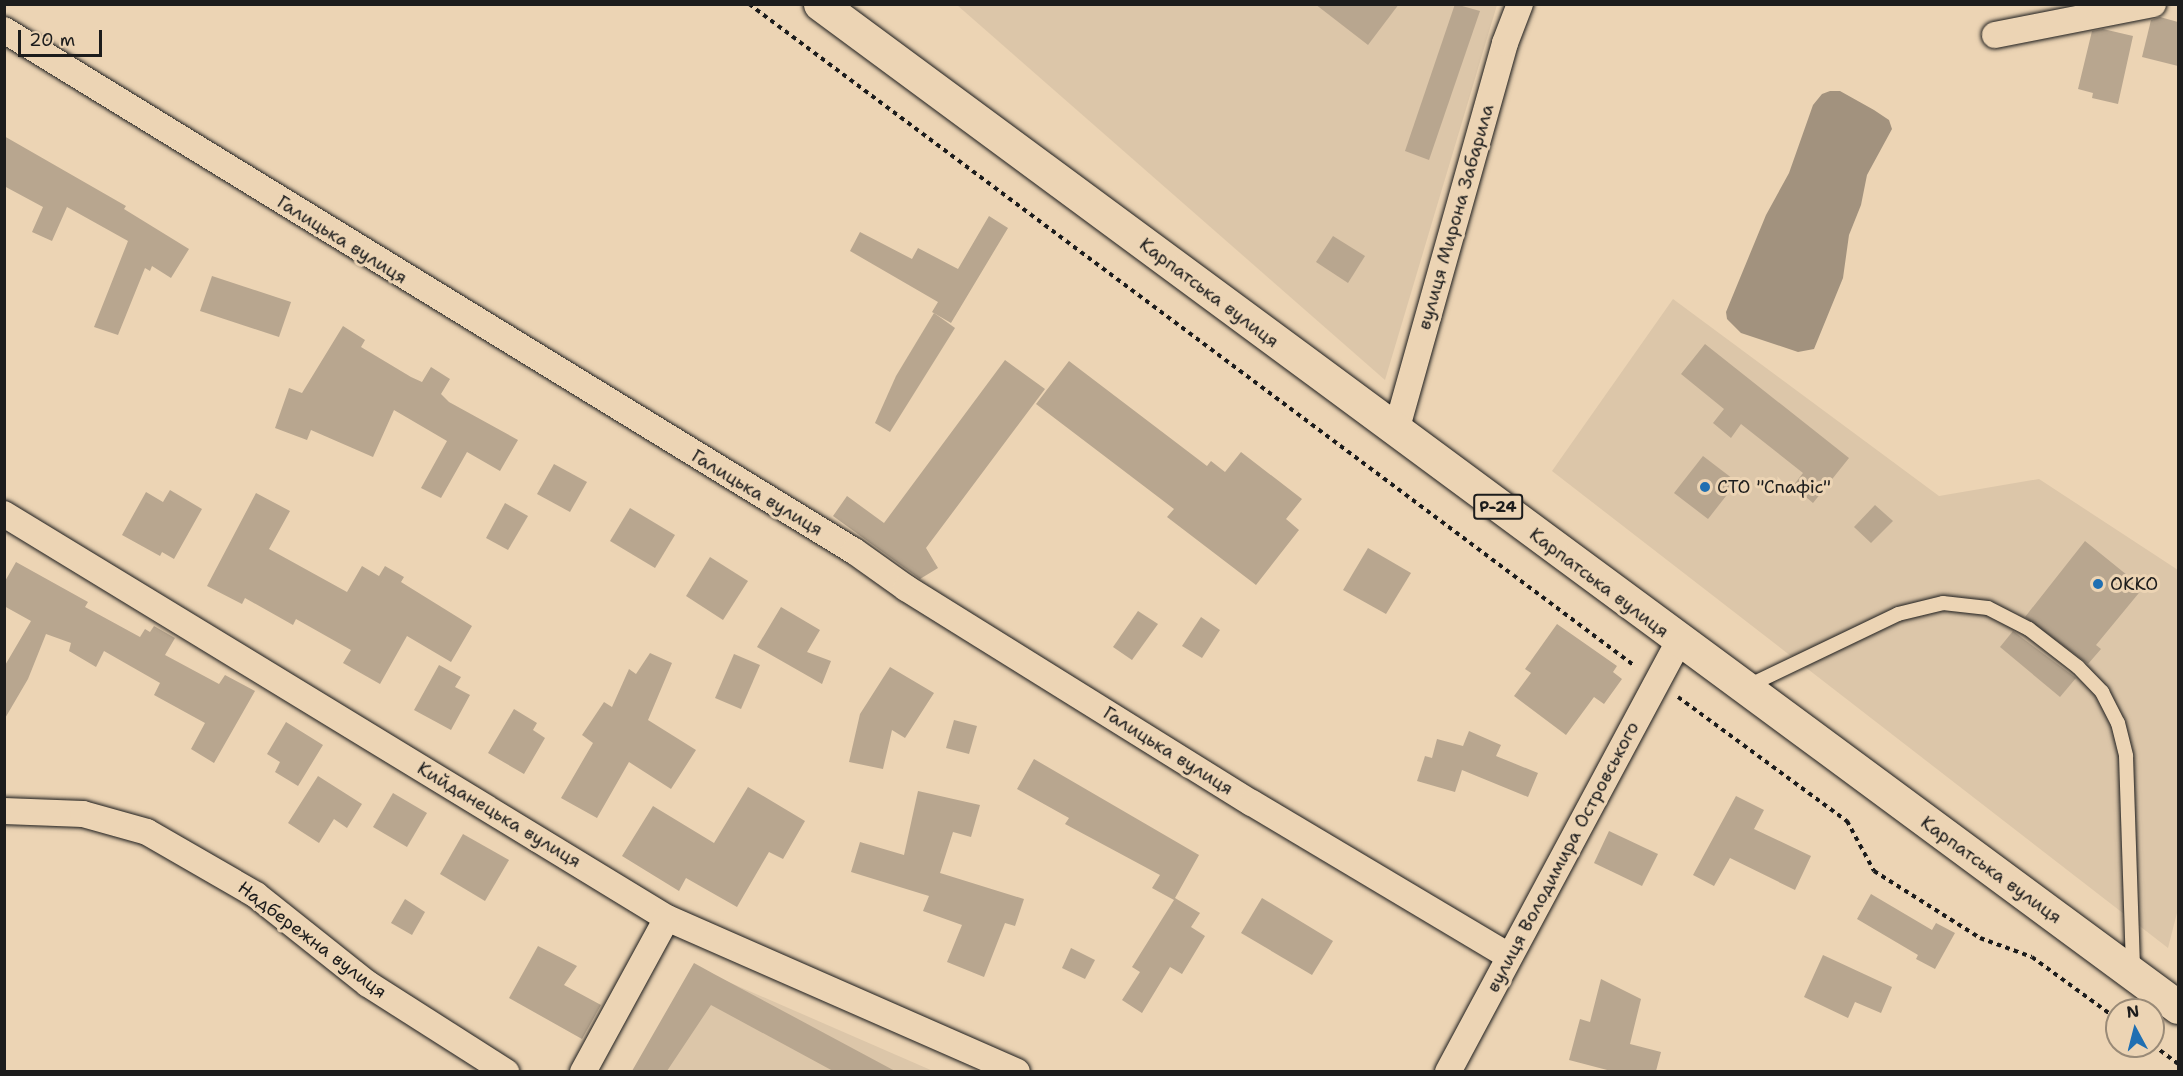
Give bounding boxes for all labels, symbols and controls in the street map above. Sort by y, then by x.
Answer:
scale bar [21,18,105,56]
text: 20 m [29,28,75,52]
street label: вулиця Мирона Забарила [1413,102,1499,332]
street label: Галицька вулиця [273,191,411,289]
street label: Карпатська вулиця [1135,234,1283,352]
street label: Галицька вулиця [687,445,827,541]
place label: СТО "Спафіс" [1717,476,1831,498]
marker: СТО "Спафіс" [1698,480,1712,494]
road number: Р-24 [1472,494,1524,520]
street label: Карпатська вулиця [1525,524,1673,642]
place label: ОККО [2110,573,2158,595]
marker: ОККО [2091,577,2105,591]
street label: Галицька вулиця [1099,702,1237,800]
street label: вулиця Володимира Островського [1482,718,1644,996]
street label: Кийданецька вулиця [413,758,585,872]
street label: Карпатська вулиця [1916,812,2066,928]
street label: Надбережна вулиця [233,877,391,1003]
north arrow [2105,998,2165,1058]
text: N [2125,1000,2141,1023]

